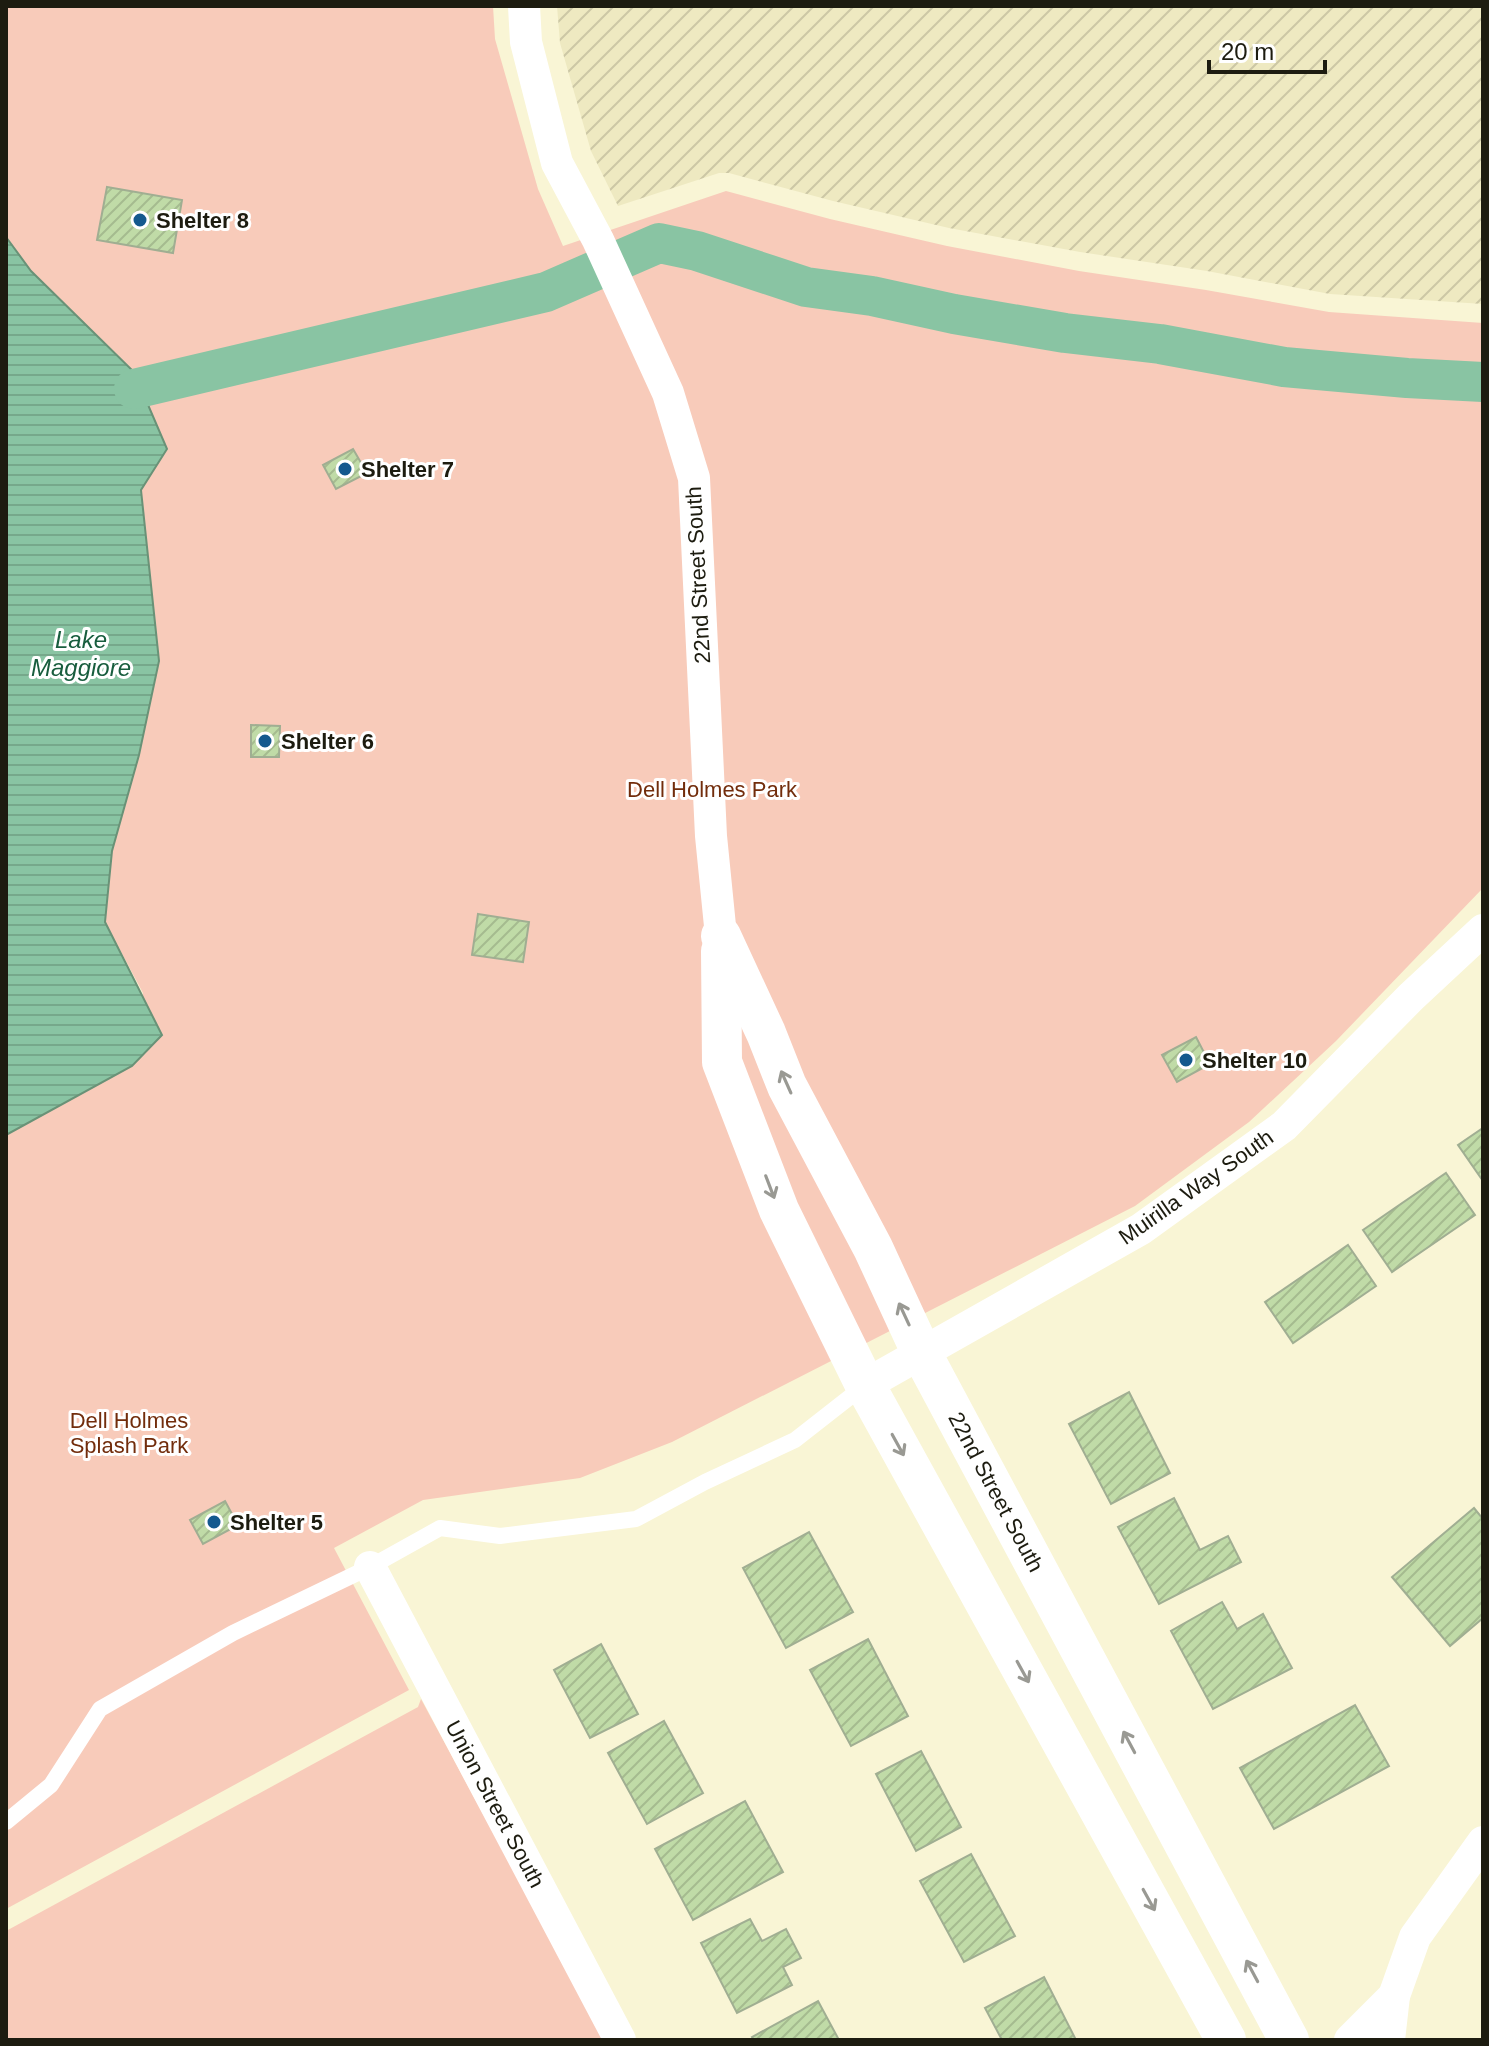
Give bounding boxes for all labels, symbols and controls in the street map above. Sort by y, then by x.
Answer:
scale bar [1209,24,1325,74]
text: 20 m [1221,38,1274,65]
place label: Shelter 8 [156,208,249,233]
marker: Shelter 8 [131,211,149,229]
place label: Shelter 7 [361,457,454,482]
marker: Shelter 7 [336,460,354,478]
street label: 22nd Street South [681,486,715,664]
water label: Lake Maggiore [31,626,131,681]
place label: Shelter 6 [281,729,374,754]
marker: Shelter 6 [256,732,274,750]
park label: Dell Holmes Park [627,777,798,802]
place label: Shelter 10 [1202,1048,1307,1073]
marker: Shelter 10 [1177,1051,1195,1069]
one-way arrow [778,1070,793,1095]
street label: Muirilla Way South [1114,1124,1278,1250]
one-way arrow [764,1174,778,1199]
one-way arrow [895,1302,910,1327]
park label: Dell Holmes Splash Park [70,1408,189,1458]
street label: 22nd Street South [943,1408,1049,1576]
one-way arrow [891,1432,906,1456]
place label: Shelter 5 [230,1510,323,1535]
marker: Shelter 5 [205,1513,223,1531]
one-way arrow [1016,1660,1032,1684]
street label: Union Street South [440,1716,550,1892]
one-way arrow [1121,1731,1137,1754]
one-way arrow [1141,1888,1157,1911]
one-way arrow [1243,1960,1259,1984]

